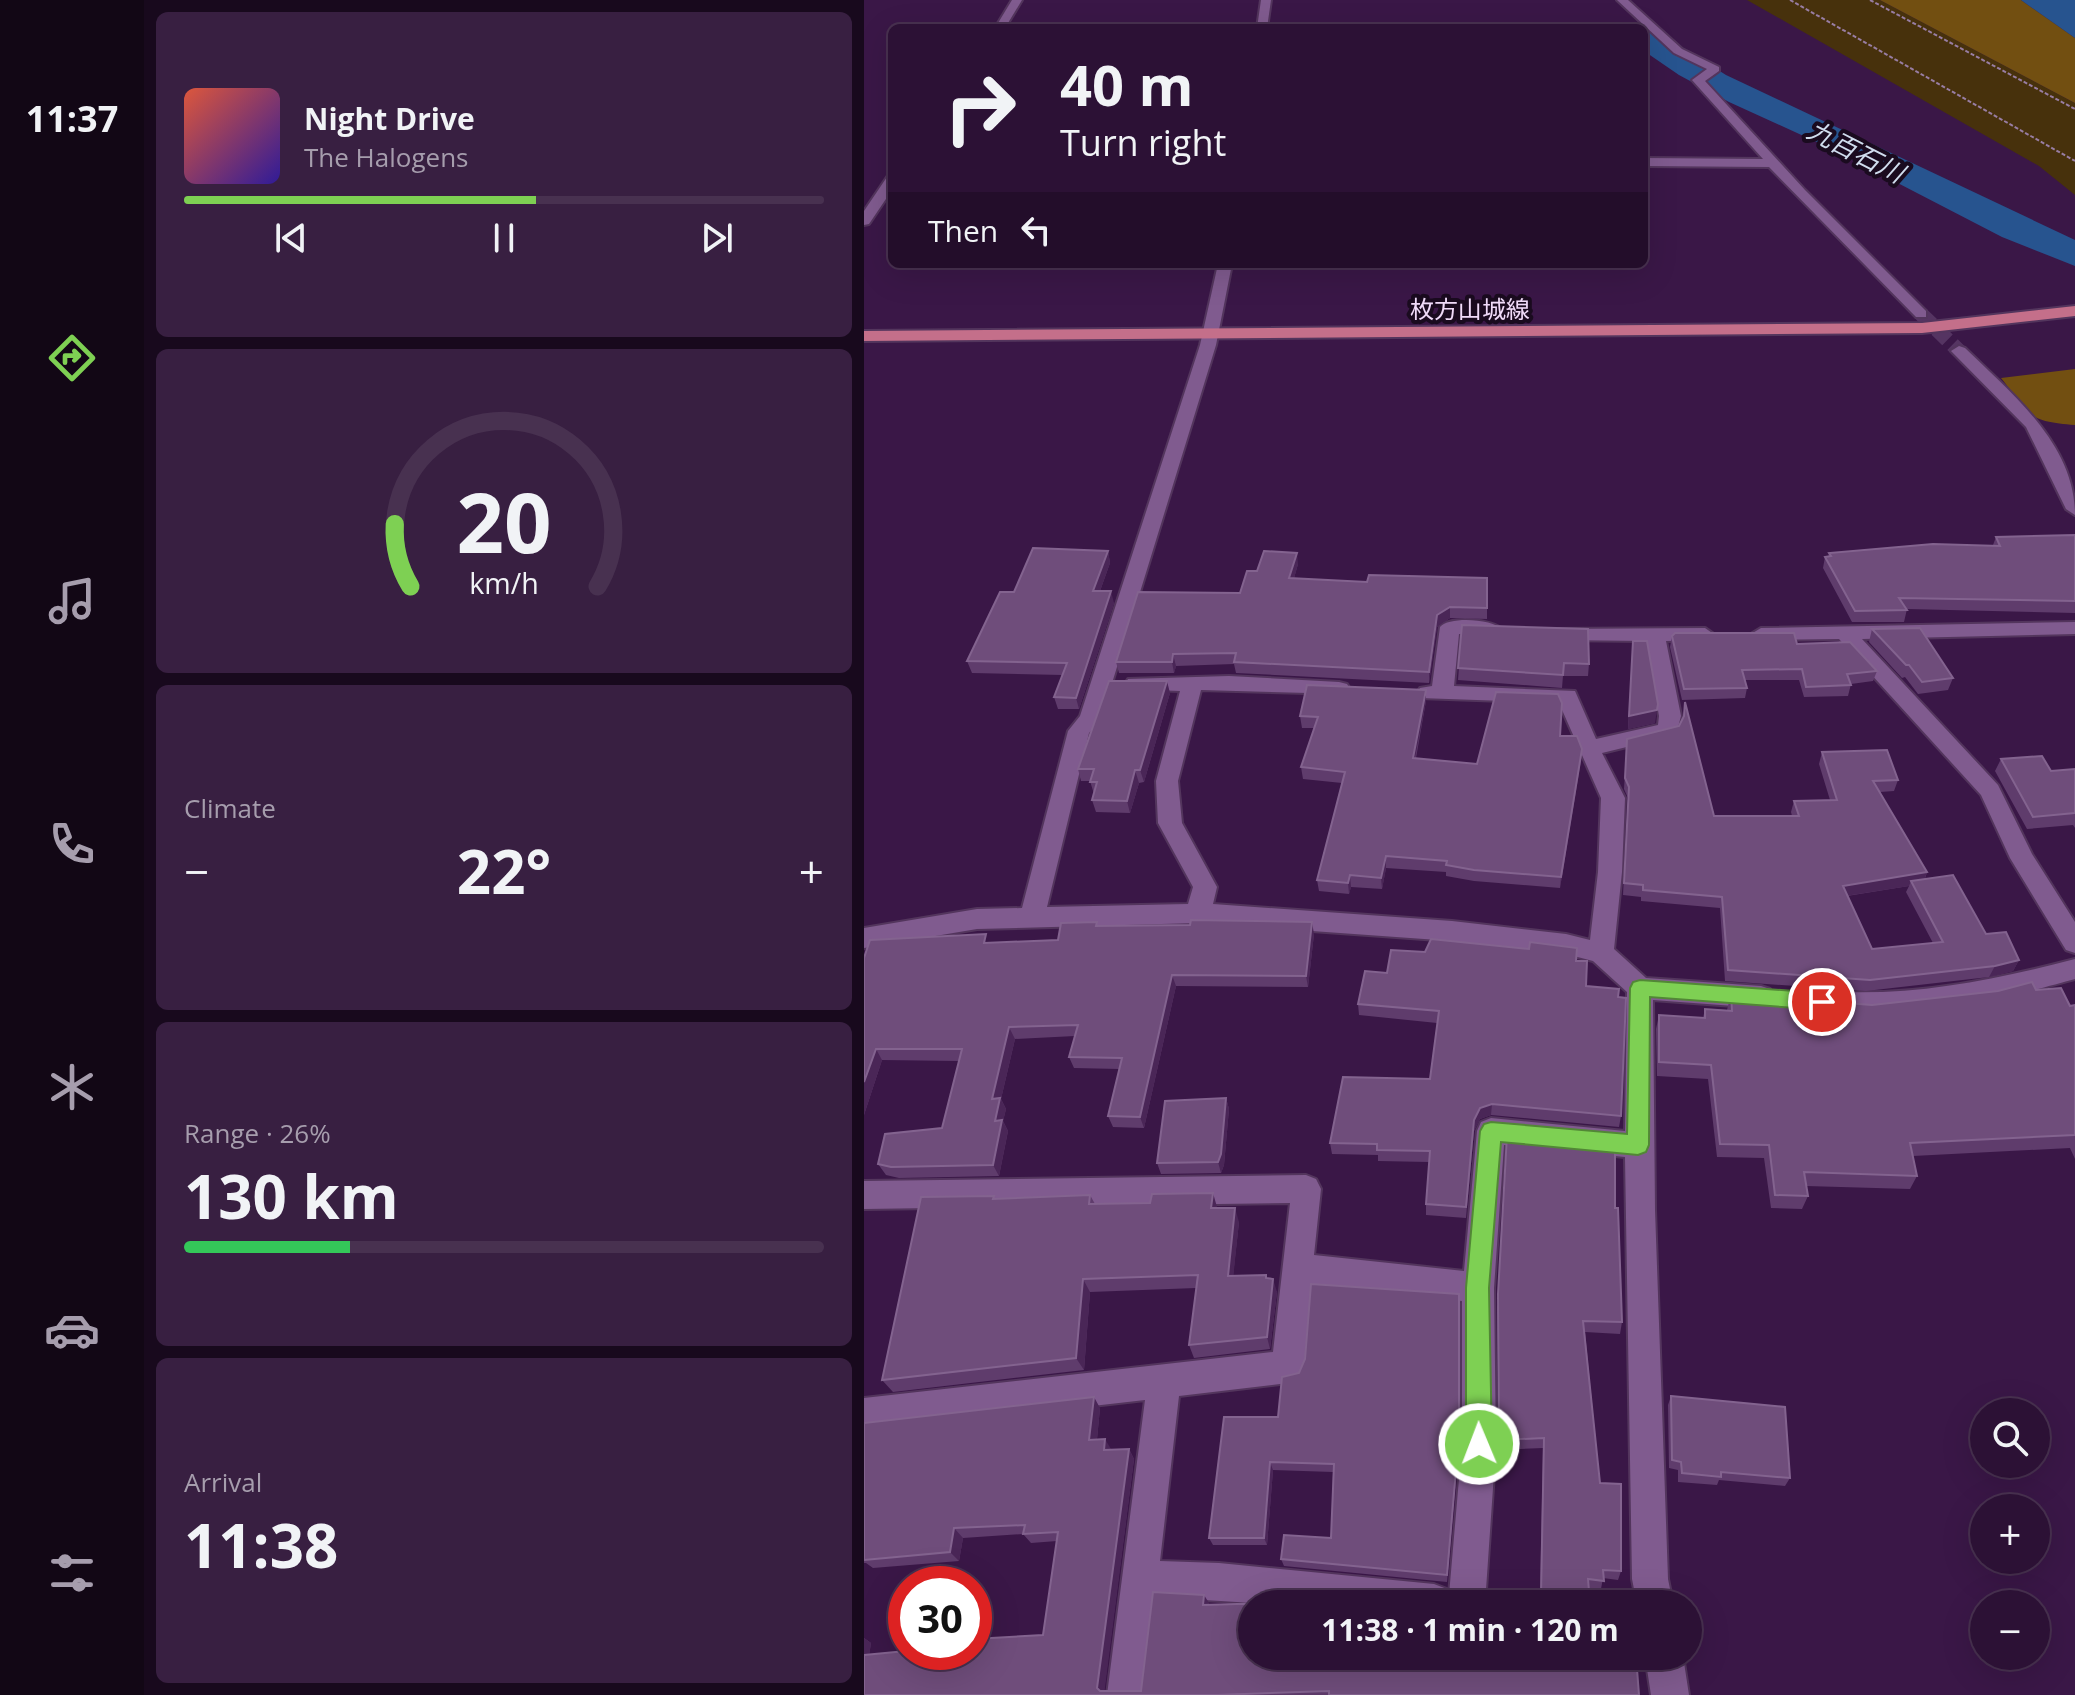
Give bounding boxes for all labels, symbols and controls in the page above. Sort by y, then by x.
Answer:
text: 40 m [1060,46,1194,122]
icon: right [928,56,1032,160]
text: 11:37 [26,94,118,143]
text: Night Drive [304,98,475,139]
water label: 九百石川 [1801,111,1913,192]
text: Turn right [1060,118,1226,167]
text: The Halogens [304,139,469,175]
icon: left [1014,208,1058,252]
text: Then [928,210,998,251]
icon: previous [269,216,313,260]
icon: pause [482,216,526,260]
icon: next [695,216,739,260]
street label: 枚方山城線 [1410,292,1530,325]
icon: directions [44,330,100,386]
text: 20 [456,463,552,576]
text: km/h [469,563,539,602]
icon: music [44,573,100,629]
text: Climate [184,790,276,826]
icon: phone [44,816,100,872]
text: 22° [457,830,551,912]
text: − [184,841,209,901]
text: + [799,841,824,901]
pin [1788,968,1856,1036]
icon: arrive [1800,980,1844,1024]
icon: climate [44,1059,100,1115]
text: Range · 26% [184,1115,331,1151]
text: 130 km [184,1155,399,1237]
icon: car [44,1302,100,1358]
map controls [1970,1398,2050,1670]
button: search [1970,1398,2050,1478]
position arrow [1437,1402,1521,1486]
text: Arrival [184,1464,262,1500]
button: + [1970,1494,2050,1574]
text: 11:38 [184,1504,338,1586]
icon: filters [44,1545,100,1601]
speed limit sign: 30 [888,1566,992,1670]
button: − [1970,1590,2050,1670]
text: 11:38 · 1 min · 120 m [1321,1609,1619,1650]

